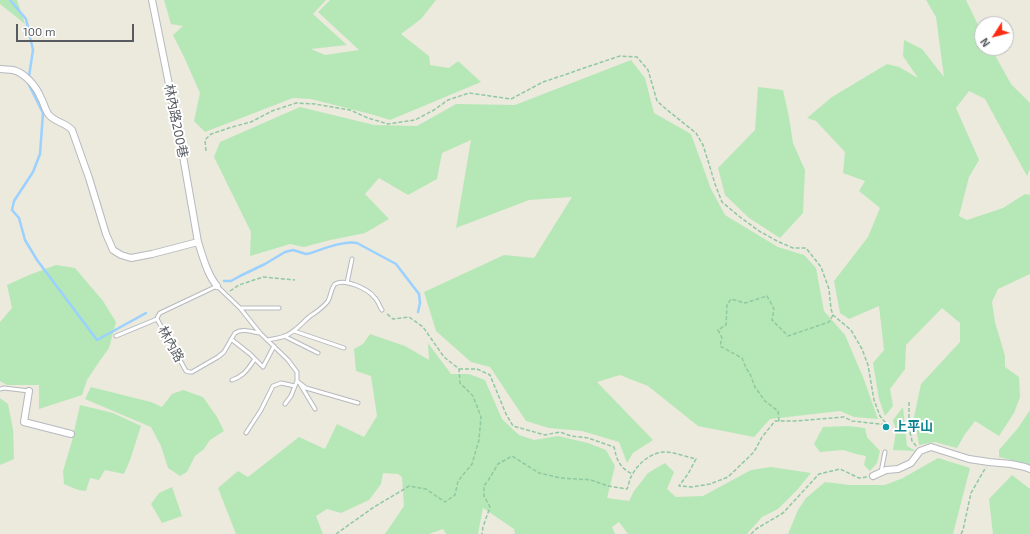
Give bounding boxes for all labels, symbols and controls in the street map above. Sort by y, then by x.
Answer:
scale bar [18,16,136,42]
north arrow [974,16,1014,56]
text: 100 m [23,24,55,38]
text: N [977,36,992,50]
street label: 林內路200巷 [161,83,191,159]
street label: 林內路 [155,323,187,365]
place label: 上平山 [894,419,933,435]
marker: 上平山 [881,422,891,432]

